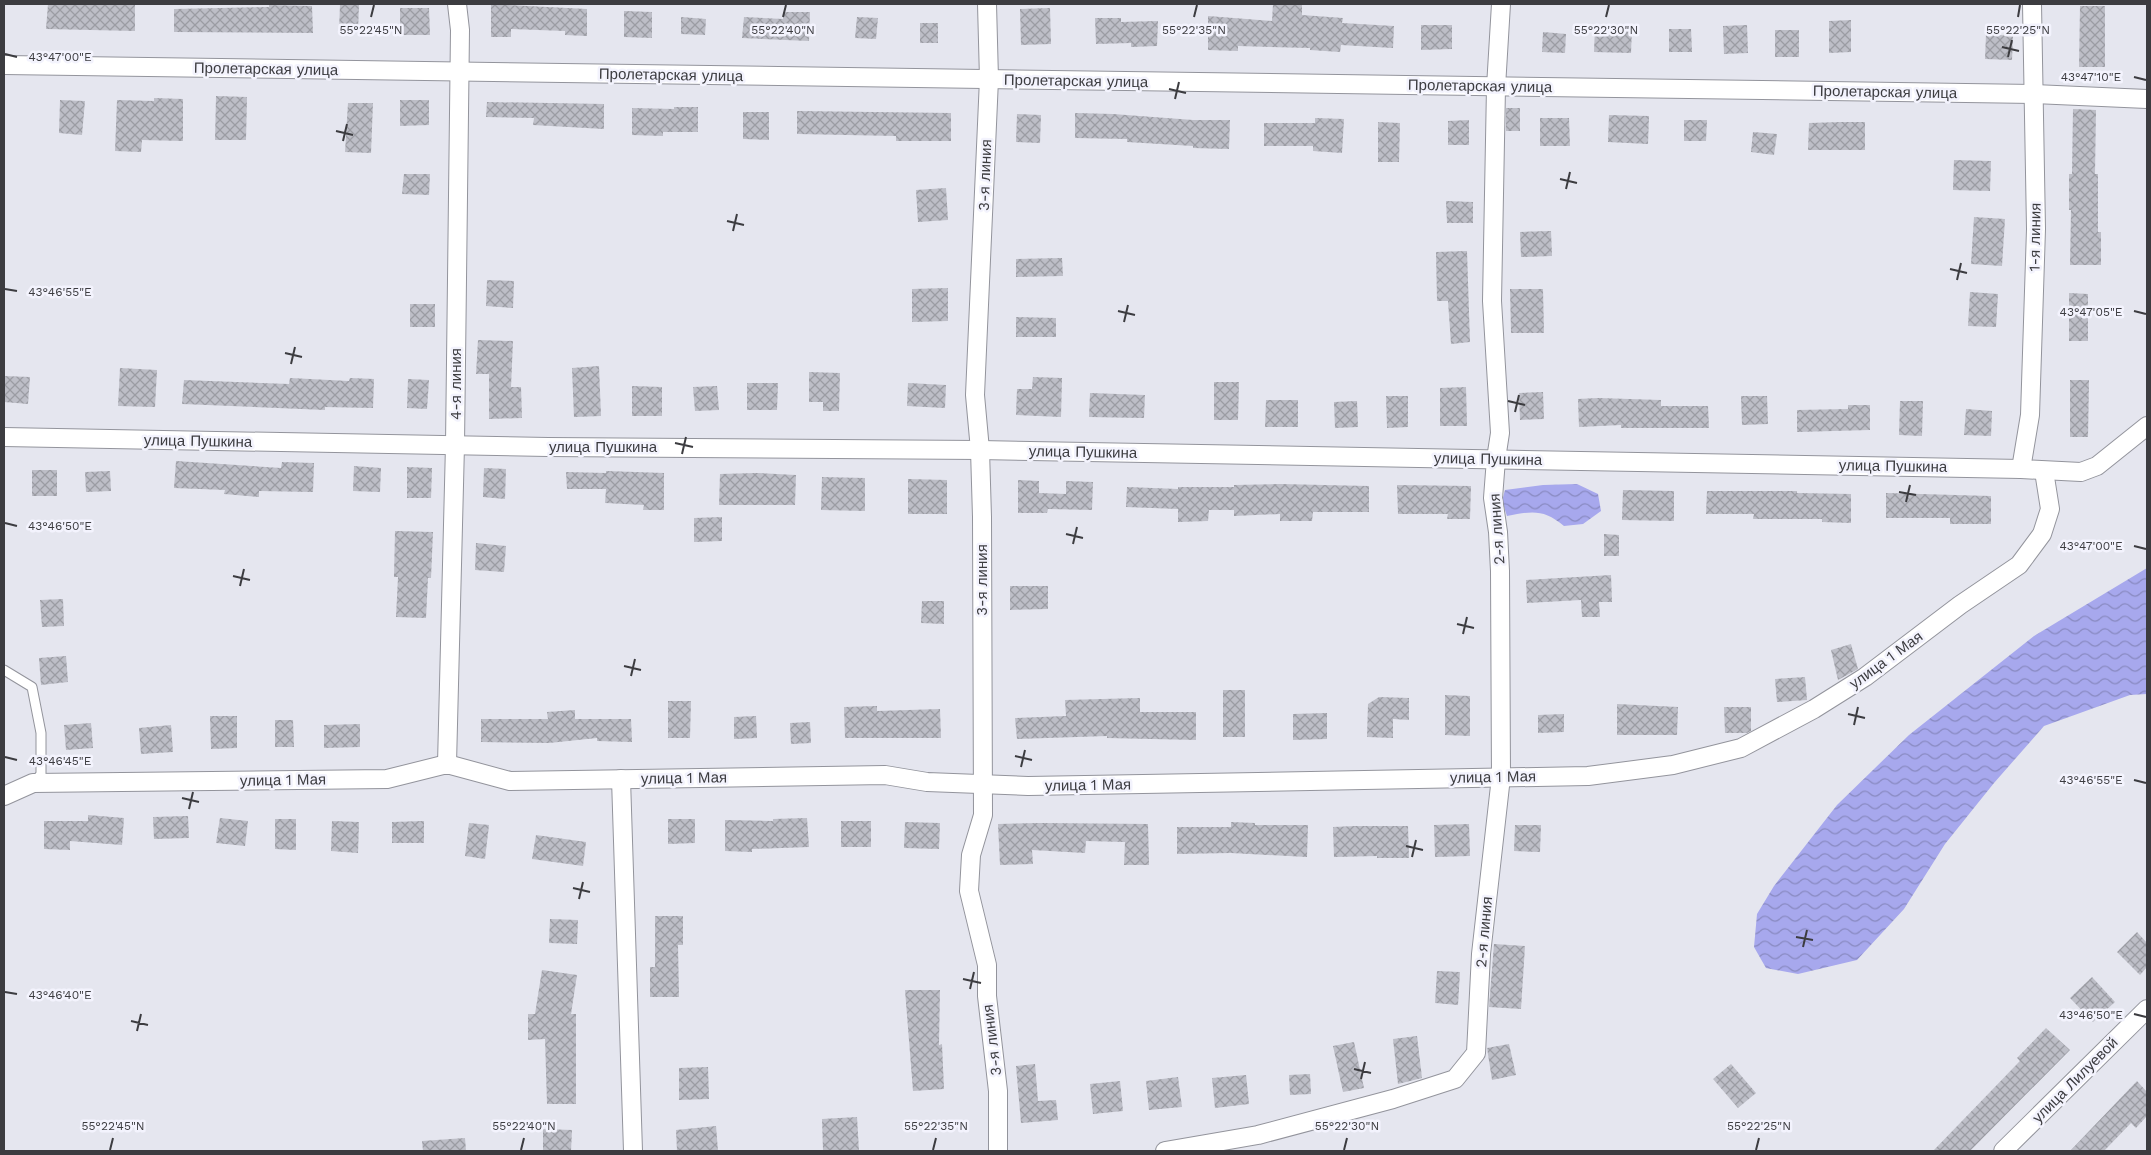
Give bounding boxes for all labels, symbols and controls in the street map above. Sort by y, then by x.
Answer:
text: 55°22'45"N [339,23,403,37]
text: 55°22'40"N [751,23,815,37]
text: 55°22'35"N [1162,23,1226,37]
text: 55°22'30"N [1574,23,1638,37]
text: 55°22'25"N [1986,23,2050,37]
text: 43°47'00"E [28,50,92,64]
street label: Пролетарская улица [194,59,339,79]
street label: Пролетарская улица [599,65,744,85]
text: 43°47'10"E [2061,70,2122,84]
street label: Пролетарская улица [1004,71,1149,91]
street label: Пролетарская улица [1408,76,1553,96]
street label: Пролетарская улица [1813,82,1958,102]
street label: 3-я линия [975,139,995,211]
street label: 1-я линия [2025,203,2045,271]
text: 43°46'55"E [28,285,92,299]
text: 43°47'05"E [2060,305,2123,319]
street label: 4-я линия [447,348,465,420]
street label: улица Пушкина [144,431,253,451]
street label: улица Пушкина [549,438,658,456]
street label: улица Пушкина [1029,442,1138,462]
street label: улица Пушкина [1434,449,1543,469]
street label: улица Пушкина [1839,456,1948,476]
street label: 2-я линия [1486,493,1508,565]
text: 43°46'50"E [28,519,92,533]
text: 43°47'00"E [2059,539,2123,553]
street label: 3-я линия [973,544,991,616]
street label: улица 1 Мая [1846,627,1926,693]
text: 43°46'45"E [29,754,92,768]
street label: улица 1 Мая [1450,767,1536,787]
street label: улица 1 Мая [641,768,727,788]
street label: улица 1 Мая [240,770,326,790]
text: 43°46'55"E [2059,773,2123,787]
street label: улица 1 Мая [1045,775,1131,795]
street label: 2-я линия [1472,896,1496,968]
text: 43°46'40"E [28,988,92,1002]
street label: 3-я линия [979,1003,1005,1077]
text: 43°46'50"E [2059,1008,2123,1022]
street label: улица Лилуевой [2028,1033,2122,1127]
text: 55°22'45"N [81,1119,145,1133]
text: 55°22'40"N [492,1119,556,1133]
text: 55°22'35"N [904,1119,968,1133]
text: 55°22'30"N [1315,1119,1379,1133]
text: 55°22'25"N [1727,1119,1791,1133]

